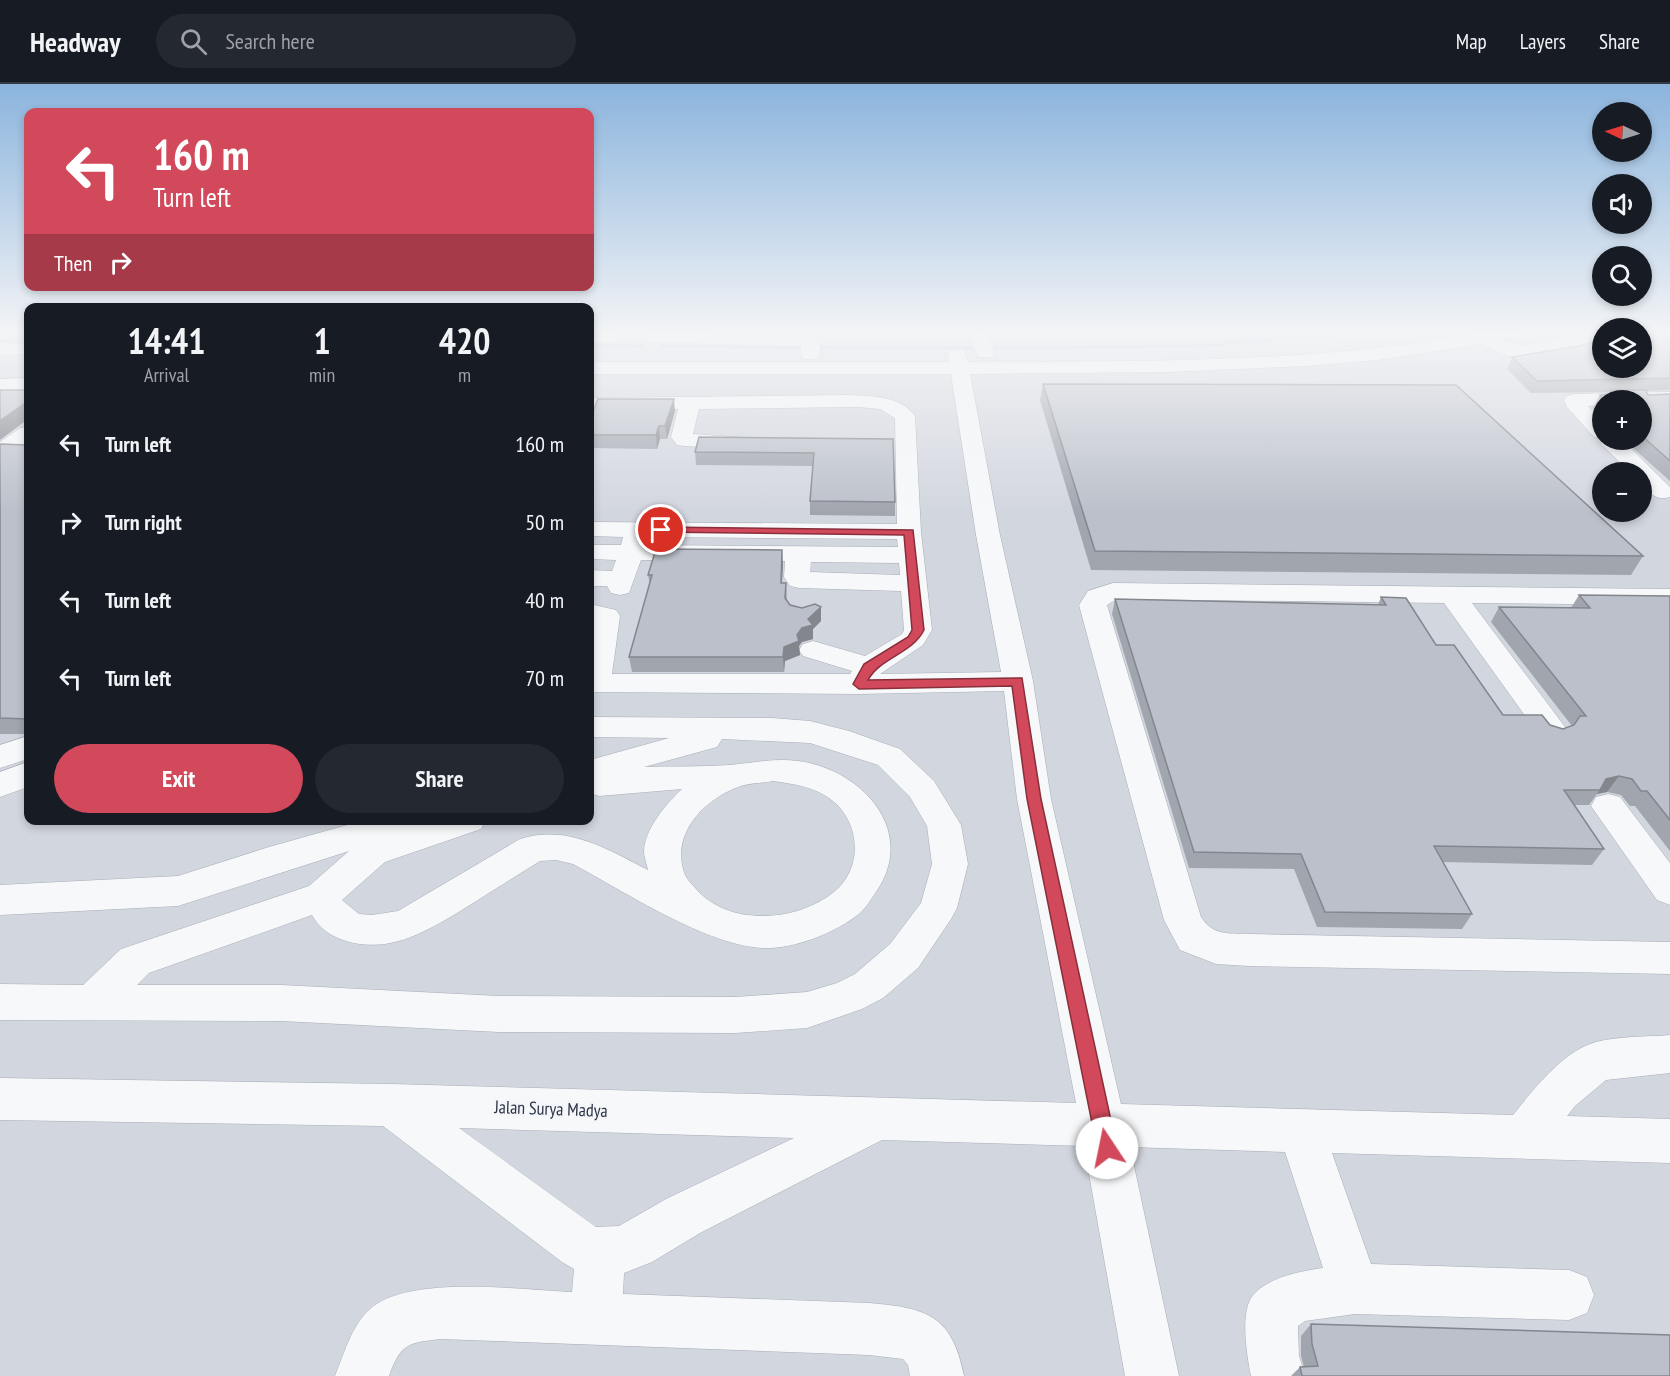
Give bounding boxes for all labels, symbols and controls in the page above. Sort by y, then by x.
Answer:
search box [156,14,576,68]
text: Headway [30,23,120,60]
icon: search [177,25,210,58]
text: Search here [225,27,315,55]
text: Map [1456,28,1487,55]
text: Layers [1520,28,1566,55]
text: Share [1599,28,1640,55]
north arrow [1592,102,1652,162]
map controls [1592,102,1652,522]
text: 160 m [153,127,250,182]
icon: left [54,132,132,210]
button: sound [1592,174,1652,234]
text: Turn left [153,180,231,214]
icon: right [104,246,137,279]
button: search [1592,246,1652,306]
text: Then [54,249,92,277]
text: 14:41 [128,317,205,364]
text: 1 [313,317,331,364]
text: 420 [439,317,490,364]
button: layers [1592,318,1652,378]
text: Arrival [144,362,189,388]
text: min [309,362,335,388]
text: m [458,362,471,388]
button: + [1592,390,1652,450]
icon: left [54,428,87,461]
text: Turn left [105,430,171,458]
text: 160 m [515,430,564,458]
button: − [1592,462,1652,522]
pin [635,504,686,555]
icon: right [54,506,87,539]
text: Turn right [105,508,182,536]
text: 50 m [525,508,564,536]
icon: arrive [644,513,677,546]
icon: left [54,584,87,617]
text: Turn left [105,586,171,614]
text: 40 m [525,586,564,614]
icon: left [54,662,87,695]
text: Turn left [105,664,171,692]
text: 70 m [525,664,564,692]
button: Exit [54,744,303,813]
button: Share [315,744,564,813]
street label: Jalan Surya Madya [493,1095,608,1122]
position arrow [1075,1116,1139,1180]

